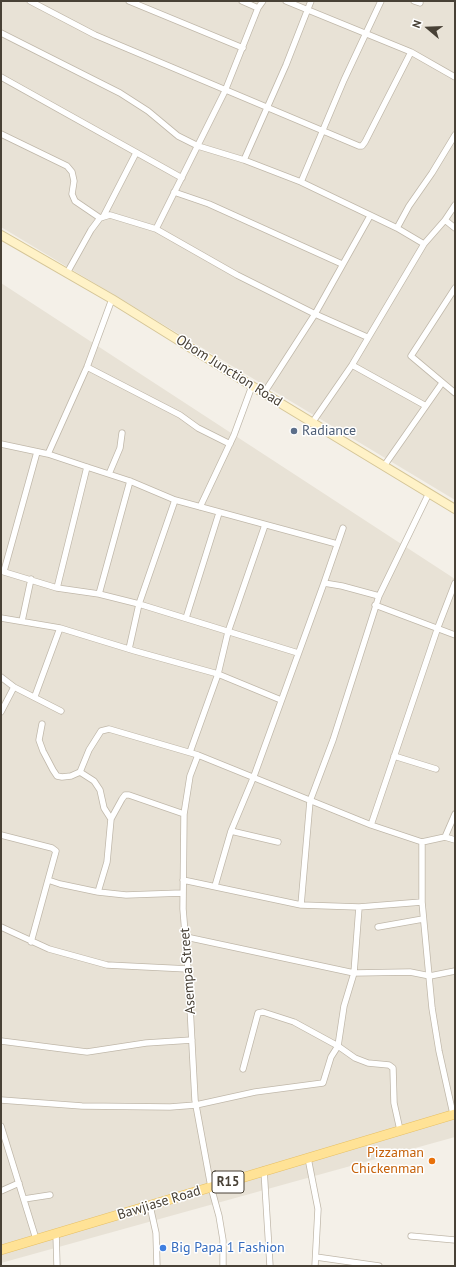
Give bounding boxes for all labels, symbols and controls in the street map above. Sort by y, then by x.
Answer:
north arrow [408,8,448,48]
text: N [409,18,424,30]
street label: Obom Junction Road [173,331,285,411]
place label: Radiance [302,423,356,439]
marker: Radiance [289,426,299,436]
street label: Asempa Street [177,927,199,1015]
place label: Pizzaman Chickenman [351,1145,424,1178]
marker: Pizzaman Chickenman [427,1156,437,1166]
road number: R15 [212,1171,244,1193]
street label: Bawjiase Road [115,1182,203,1224]
place label: Big Papa 1 Fashion [171,1240,285,1256]
marker: Big Papa 1 Fashion [158,1243,168,1253]

